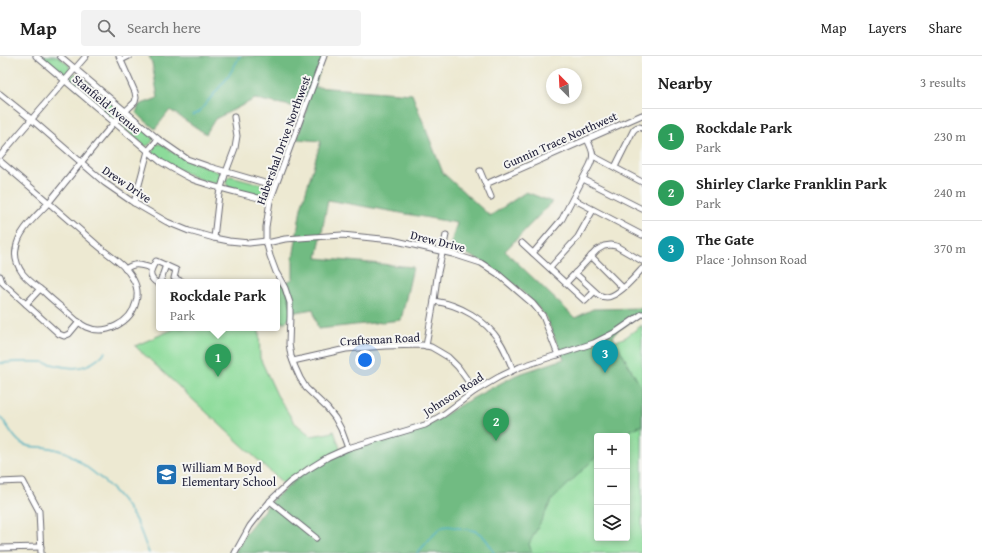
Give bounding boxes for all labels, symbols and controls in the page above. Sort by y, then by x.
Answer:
search box [81,10,361,46]
text: Map [20,14,57,42]
icon: search [95,17,117,39]
text: Search here [127,17,201,38]
text: Map [821,18,847,38]
text: Layers [869,18,907,38]
text: Share [929,18,962,38]
north arrow [546,68,582,104]
street label: Stanfield Avenue [69,70,145,138]
text: Nearby [658,70,712,95]
street label: Habershal Drive Northwest [252,72,314,207]
text: 3 results [920,73,966,92]
street label: Gunnin Trace Northwest [500,107,621,173]
text: Rockdale Park [696,117,792,138]
text: 1 [668,127,674,146]
text: 230 m [934,127,966,146]
text: Park [696,138,721,157]
street label: Drew Drive [99,161,155,207]
text: Shirley Clarke Franklin Park [696,173,887,194]
text: 2 [668,183,674,202]
text: 240 m [934,183,966,202]
text: Park [696,194,721,213]
street label: Drew Drive [409,226,467,256]
text: The Gate [696,229,754,250]
text: 3 [668,239,674,258]
text: 370 m [934,239,966,258]
text: Place · Johnson Road [696,250,807,269]
popup [156,279,280,331]
text: Rockdale Park [170,285,266,306]
text: Park [170,306,195,325]
street label: Craftsman Road [340,328,421,350]
pin: 3 [592,340,618,373]
pin: 1 [205,344,231,377]
your location [355,350,375,370]
street label: Johnson Road [418,368,487,421]
pin: 2 [483,408,509,441]
map controls [594,433,630,541]
button: + [594,433,630,469]
place label: William M Boyd Elementary School [182,459,277,490]
school or university icon: William M Boyd Elementary School [153,461,179,487]
button: − [594,469,630,505]
button: layers [594,505,630,541]

